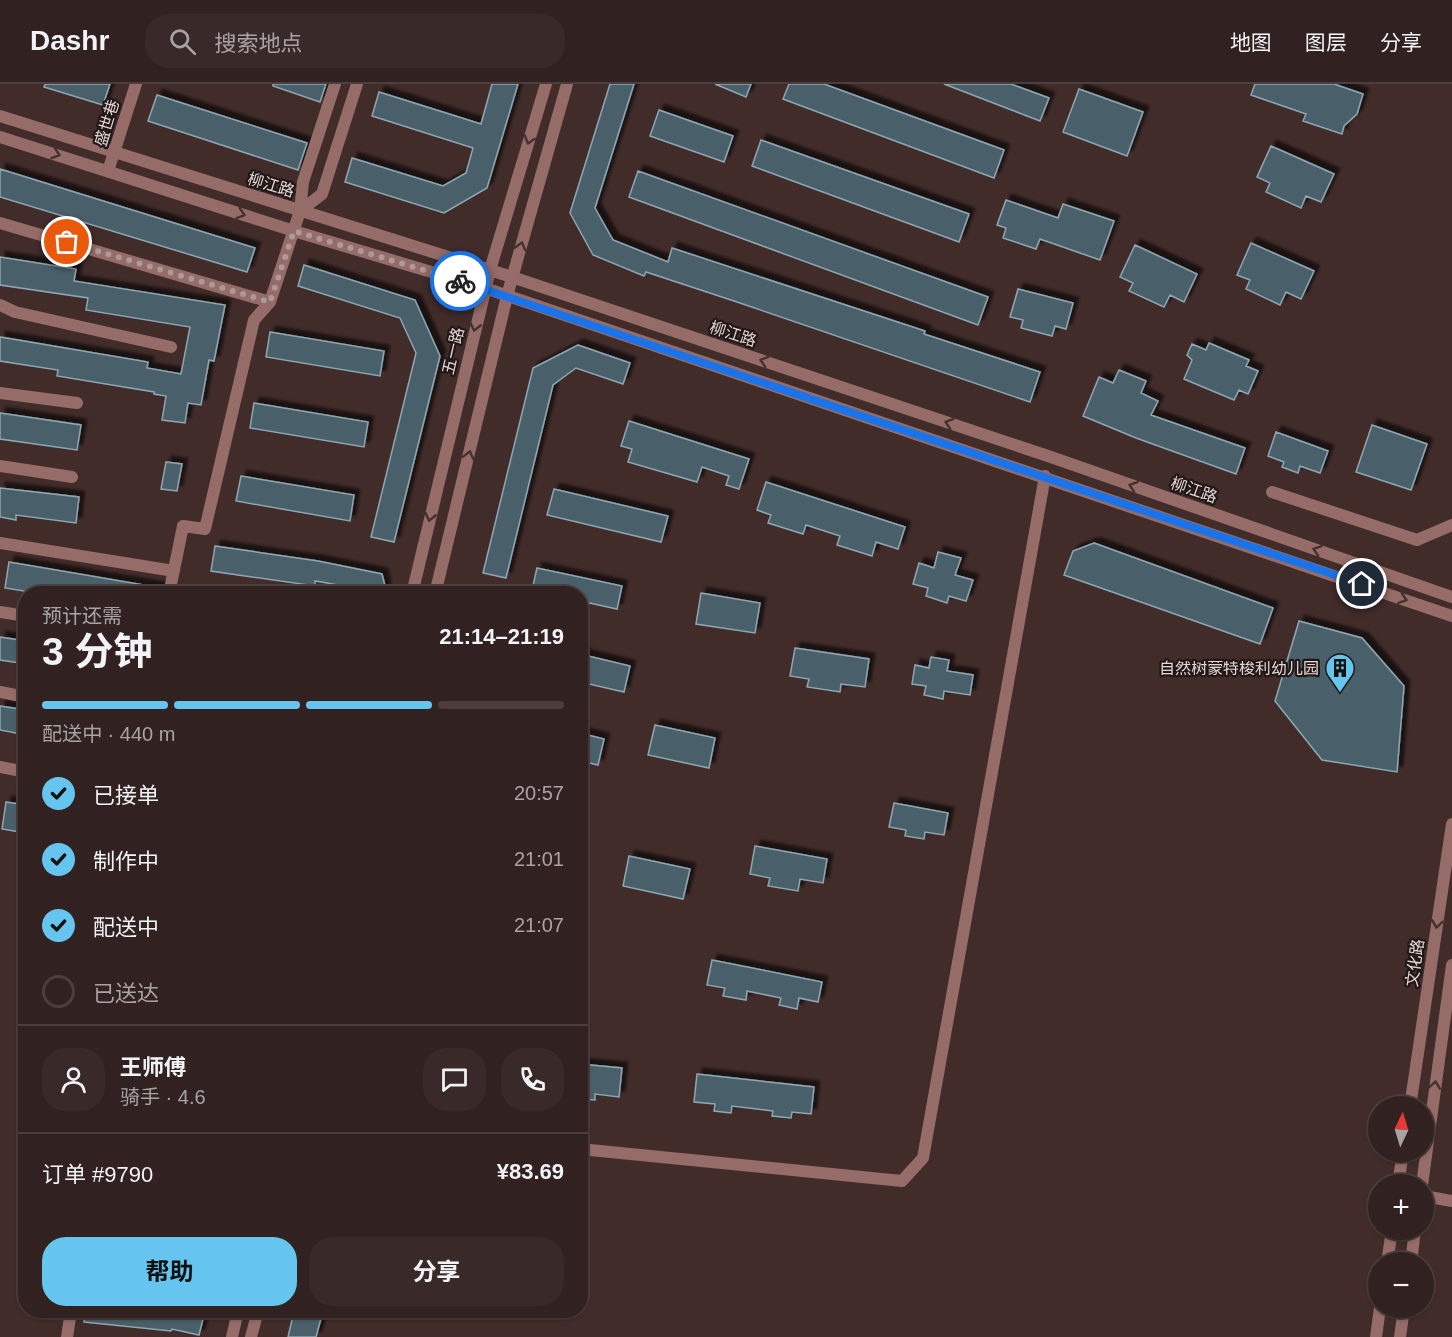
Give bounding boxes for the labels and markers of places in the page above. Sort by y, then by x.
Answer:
pin [41,216,92,267]
pin [1336,558,1387,609]
building icon: 自然树蒙特梭利幼儿园 [1324,652,1356,694]
place label: 自然树蒙特梭利幼儿园 [1159,660,1319,677]

